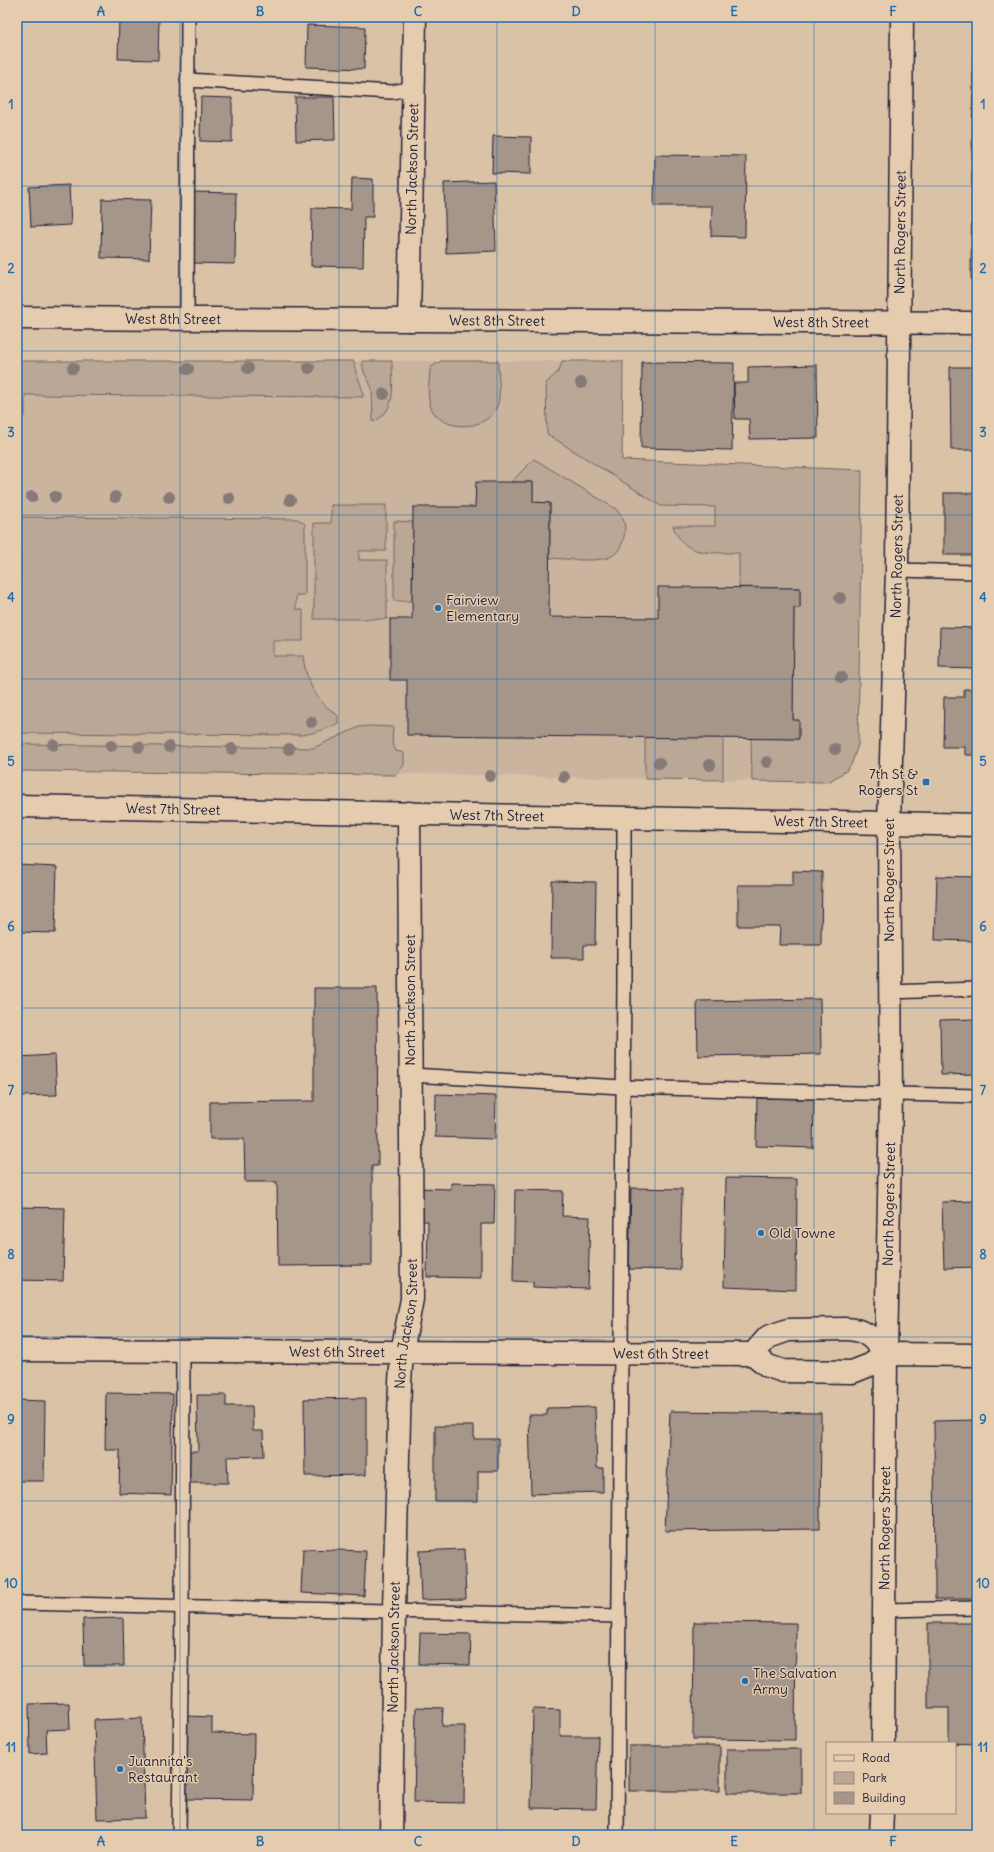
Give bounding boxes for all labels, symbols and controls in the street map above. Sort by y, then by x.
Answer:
text: A [97,3,106,20]
text: B [256,3,265,20]
text: C [414,3,423,20]
text: D [571,3,581,20]
text: E [730,3,738,20]
text: F [889,3,897,20]
text: 1 [8,96,14,113]
text: 1 [980,96,986,113]
street label: North Jackson Street [402,103,422,235]
street label: North Rogers Street [890,170,910,294]
text: 2 [7,260,15,277]
text: 2 [979,260,987,277]
street label: West 8th Street [125,310,221,328]
street label: West 8th Street [449,311,545,330]
street label: West 8th Street [773,313,869,331]
text: 3 [7,424,15,441]
text: 3 [979,424,987,441]
street label: North Rogers Street [886,494,907,619]
text: 4 [7,589,15,606]
text: 4 [979,589,987,606]
place label: Fairview Elementary [446,591,519,625]
marker: Fairview Elementary [433,603,443,613]
text: 5 [7,753,15,770]
text: 5 [979,753,987,770]
place label: 7th St & Rogers St [858,765,918,799]
marker: 7th St & Rogers St [921,777,931,787]
street label: West 7th Street [126,799,221,819]
street label: West 7th Street [449,805,545,825]
street label: West 7th Street [773,812,869,832]
street label: North Rogers Street [880,818,898,942]
text: 6 [7,918,15,935]
text: 6 [979,918,987,935]
street label: North Jackson Street [401,934,419,1066]
text: 7 [8,1082,15,1099]
text: 7 [980,1082,987,1099]
street label: North Rogers Street [879,1142,899,1266]
place label: Old Towne [769,1224,835,1242]
marker: Old Towne [756,1228,766,1238]
text: 8 [7,1246,15,1263]
text: 8 [979,1246,987,1263]
street label: North Jackson Street [391,1258,421,1389]
street label: West 6th Street [289,1342,385,1361]
street label: West 6th Street [613,1344,709,1363]
text: 9 [7,1411,15,1428]
text: 9 [979,1411,987,1428]
street label: North Rogers Street [875,1466,894,1590]
text: 10 [4,1575,18,1592]
text: 10 [976,1575,990,1592]
street label: North Jackson Street [384,1581,404,1713]
place label: The Salvation Army [753,1664,837,1698]
marker: The Salvation Army [740,1676,750,1686]
text: 11 [6,1739,16,1756]
text: 11 [978,1739,988,1756]
legend [826,1742,956,1814]
text: Road [862,1750,890,1765]
place label: Juannita's Restaurant [128,1752,198,1786]
marker: Juannita's Restaurant [115,1764,125,1774]
text: Park [862,1770,887,1785]
text: Building [862,1790,906,1805]
text: A [97,1833,106,1850]
text: B [256,1833,265,1850]
text: C [414,1833,423,1850]
text: D [571,1833,581,1850]
text: E [730,1833,738,1850]
text: F [889,1833,897,1850]

